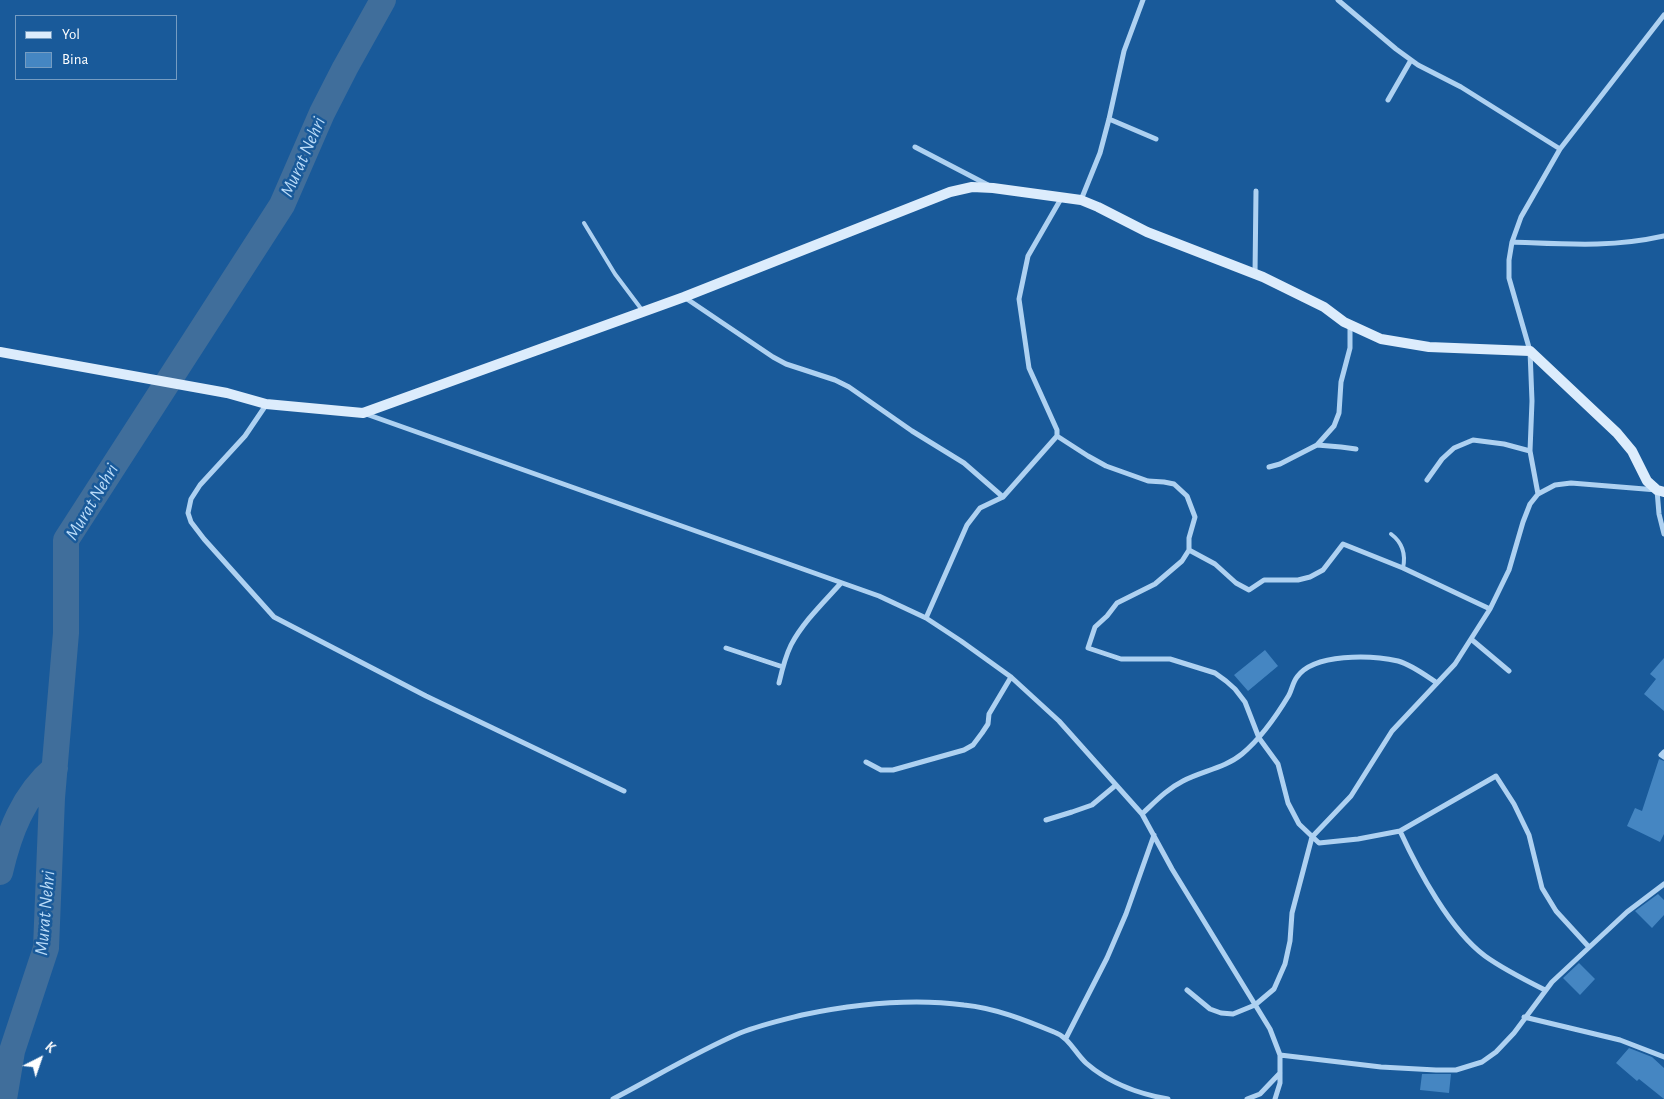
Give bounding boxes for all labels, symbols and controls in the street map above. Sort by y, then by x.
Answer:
legend [15,15,178,80]
text: Yol [62,27,80,42]
text: Bina [62,52,88,67]
water label: Murat Nehri [275,114,331,200]
water label: Murat Nehri [60,460,124,544]
water label: Murat Nehri [30,870,60,956]
north arrow [15,1034,65,1084]
text: K [42,1040,58,1056]

